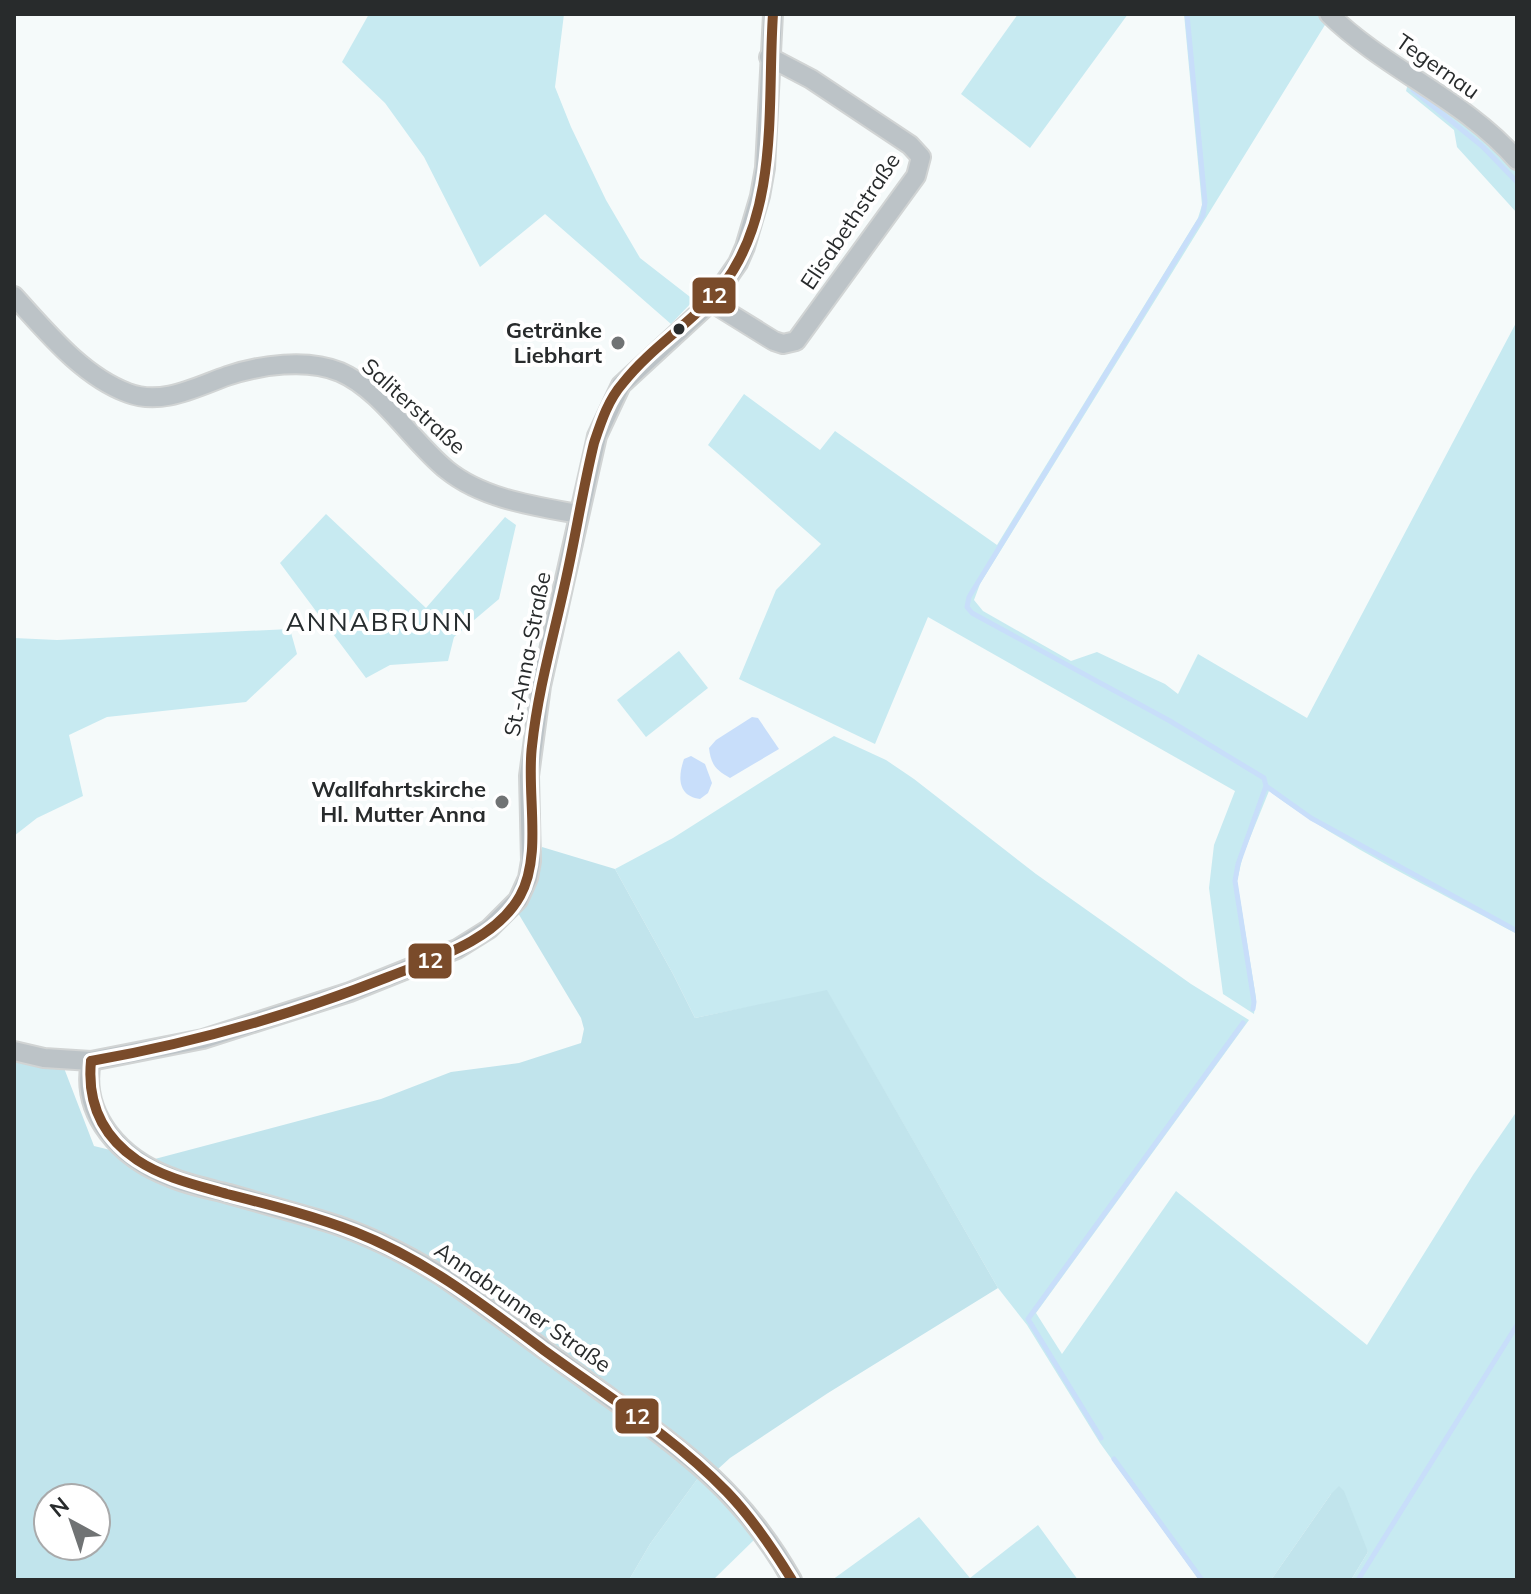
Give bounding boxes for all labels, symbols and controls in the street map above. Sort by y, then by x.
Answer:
street label: Tegernau [1391,27,1485,105]
street label: Elisabethstraße [794,147,906,295]
line badge: 12 [691,276,737,315]
text: 12 [701,281,727,309]
place label: Getränke Liebhart [506,316,602,369]
unlabelled marker [671,321,687,337]
marker: Getränke Liebhart [609,334,627,352]
street label: Saliterstraße [356,352,472,460]
street label: St.-Anna-Straße [497,569,557,739]
district label: ANNABRUNN [286,605,474,638]
place label: Wallfahrtskirche Hl. Mutter Anna [311,775,486,828]
marker: Wallfahrtskirche Hl. Mutter Anna [493,793,511,811]
line badge: 12 [407,942,453,980]
text: 12 [417,946,443,974]
street label: Annabrunner Straße [429,1236,617,1378]
line badge: 12 [614,1397,660,1435]
text: 12 [624,1402,650,1430]
north arrow [32,1482,112,1562]
text: N [44,1491,75,1523]

